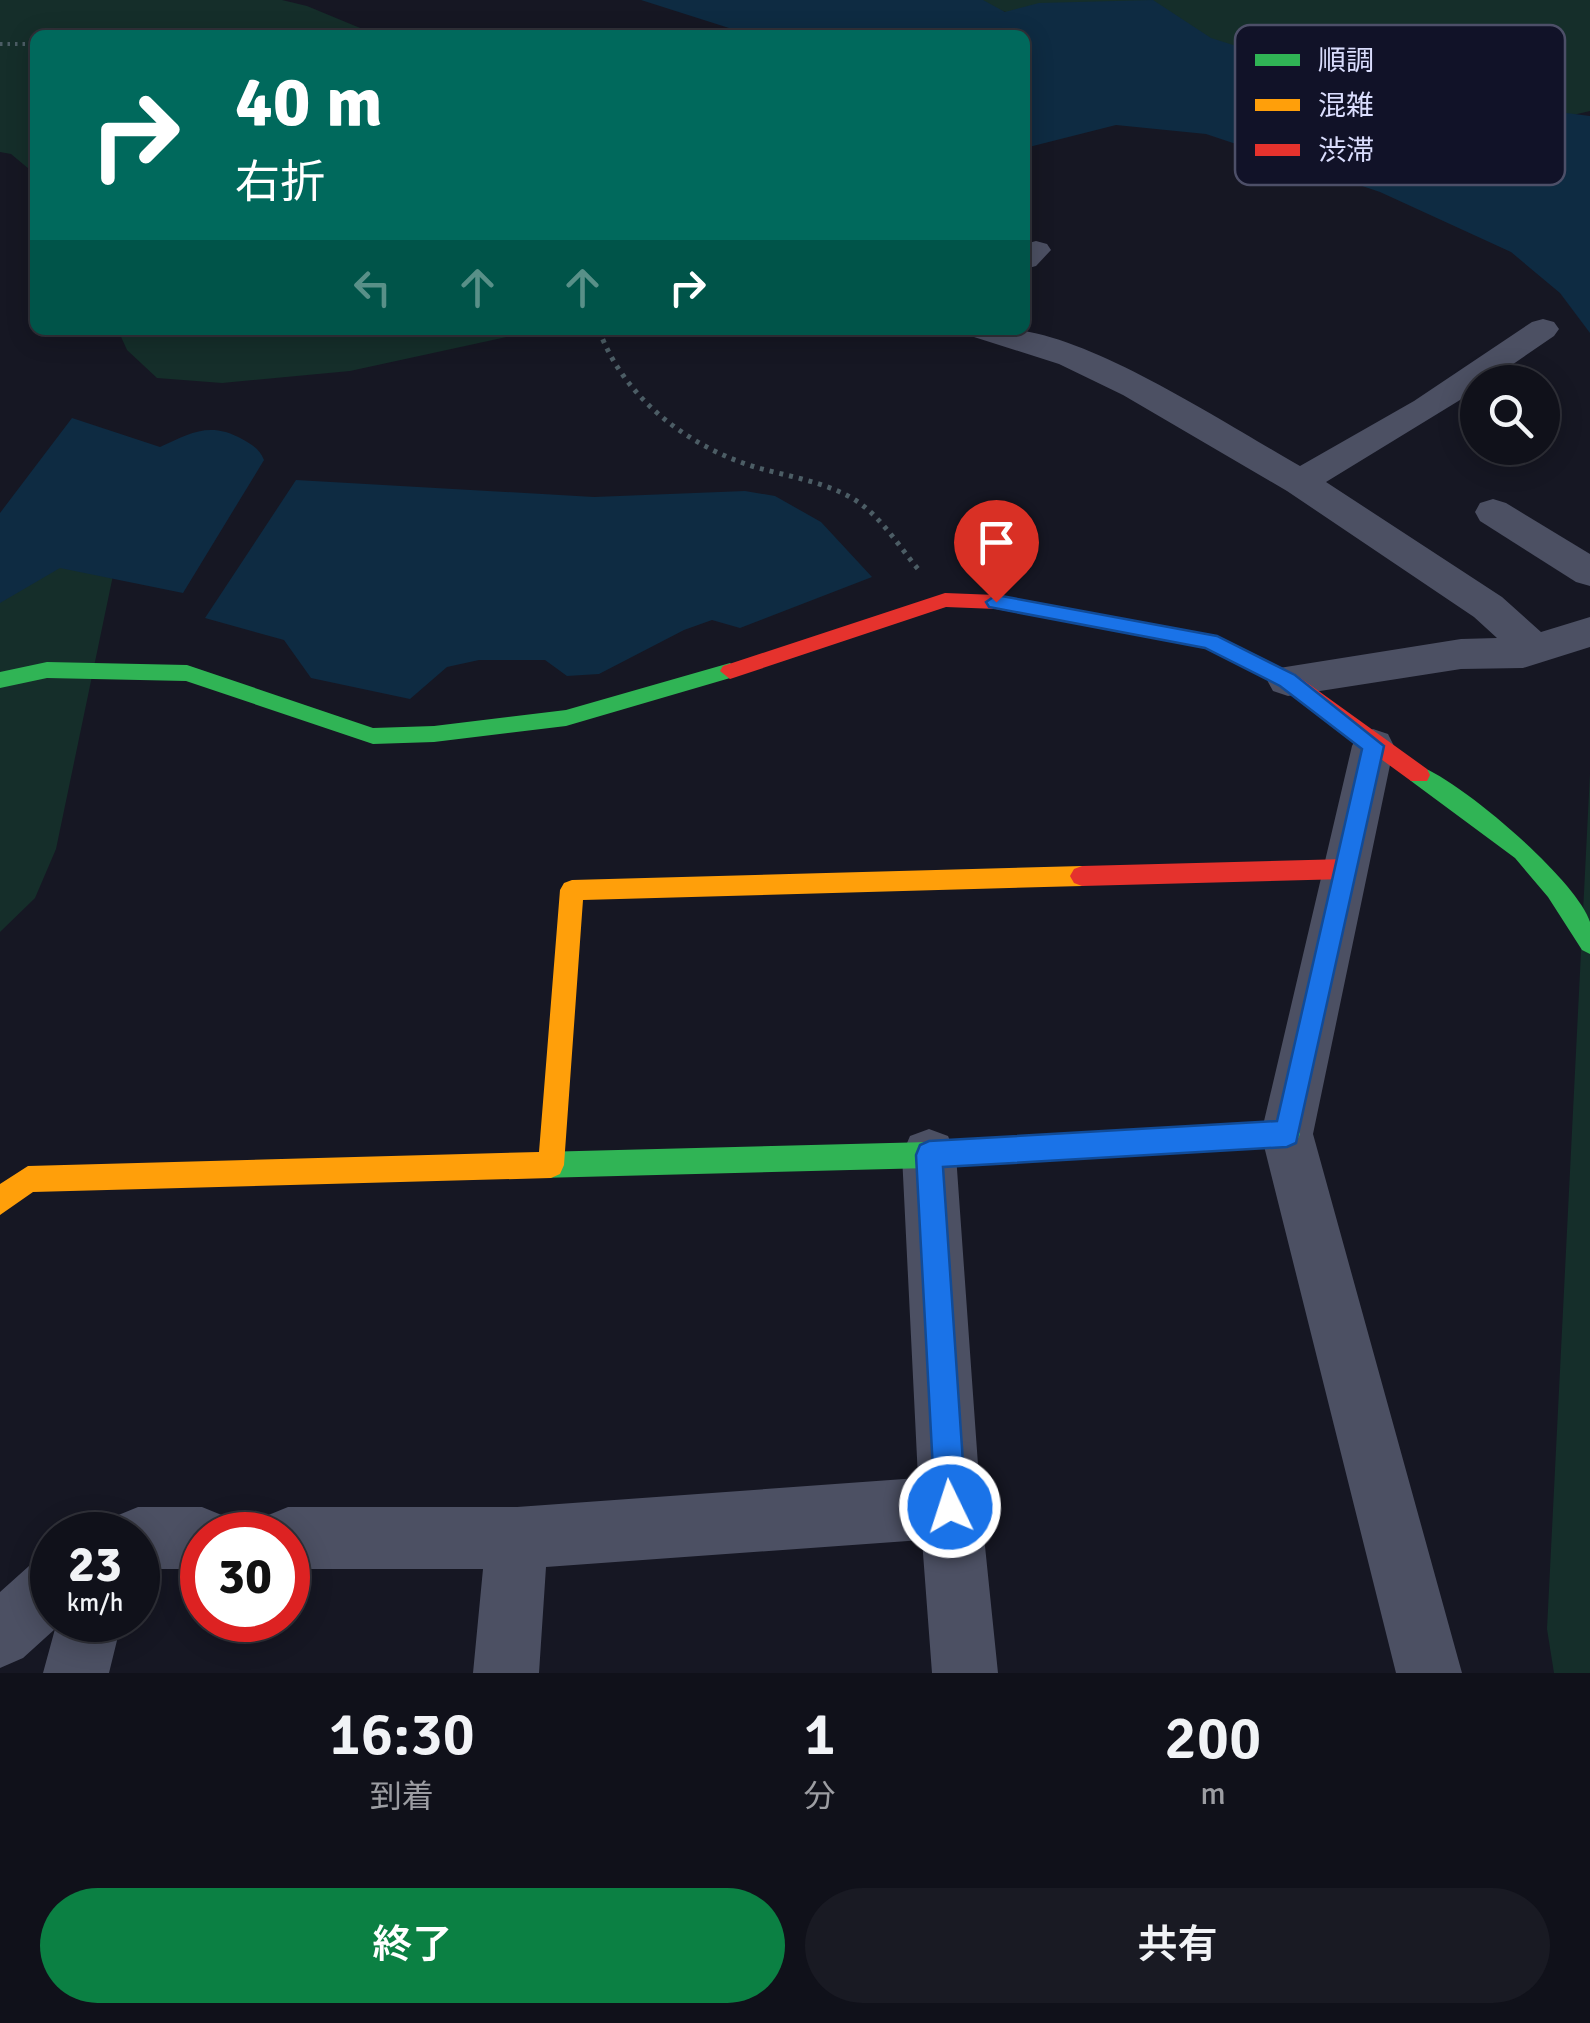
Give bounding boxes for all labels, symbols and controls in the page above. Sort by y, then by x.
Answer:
legend [1235,25,1565,185]
text: 順調 [1318,44,1374,78]
text: 40 m [235,59,383,145]
icon: right [70,70,200,200]
text: 混雑 [1318,89,1374,123]
text: 渋滞 [1318,134,1374,168]
text: 右折 [235,155,325,210]
icon: left [345,260,400,315]
icon: ahead [450,260,505,315]
icon: ahead [555,260,610,315]
icon: right [660,260,715,315]
map controls [1460,365,1560,465]
button: search [1460,365,1560,465]
pin [954,500,1039,603]
icon: arrive [969,515,1024,570]
position arrow [898,1455,1002,1559]
speed limit sign: 30 [180,1512,310,1642]
text: 23 [68,1534,122,1596]
text: km/h [67,1587,123,1618]
text: 16:30 [328,1698,475,1772]
text: 1 [803,1698,836,1772]
text: 200 [1164,1702,1262,1776]
text: m [1200,1774,1226,1813]
text: 到着 [370,1777,434,1816]
text: 分 [804,1777,836,1816]
button: 終了 [40,1888,785,2003]
button: 共有 [805,1888,1550,2003]

